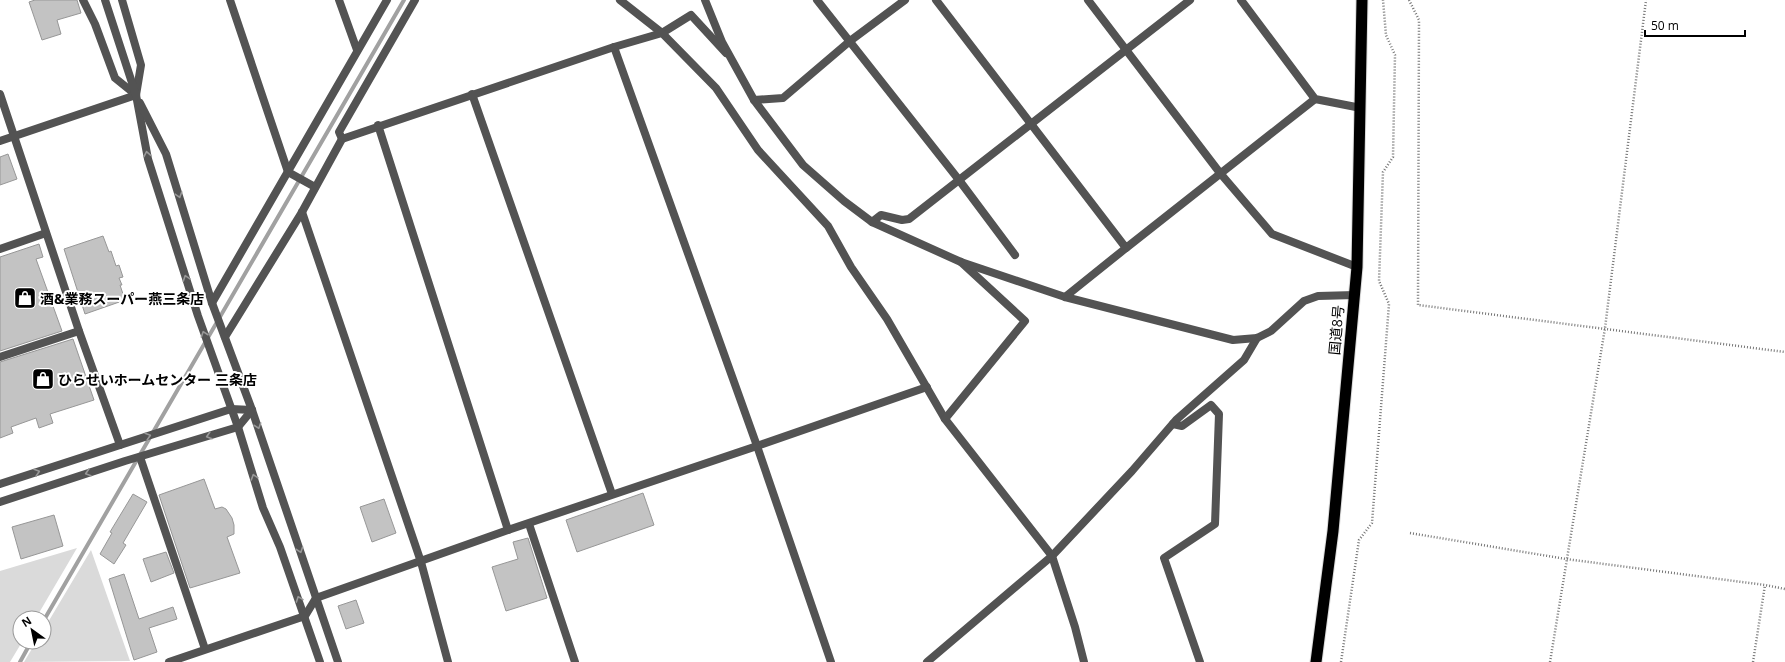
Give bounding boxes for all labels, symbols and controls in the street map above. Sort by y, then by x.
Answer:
scale bar [1645,12,1745,38]
text: 50 m [1651,17,1679,34]
one-way arrow [143,151,152,158]
one-way arrow [174,191,183,198]
one-way arrow [182,275,191,282]
shop icon: 酒&業務スーパー燕三条店 [12,285,38,311]
place label: 酒&業務スーパー燕三条店 [40,289,204,308]
street label: 国道8号 [1324,304,1348,356]
one-way arrow [200,331,209,338]
shop icon: ひらせいホームセンター 三条店 [30,366,56,392]
place label: ひらせいホームセンター 三条店 [58,370,257,389]
one-way arrow [253,423,262,430]
one-way arrow [205,431,212,440]
one-way arrow [144,432,151,441]
one-way arrow [33,468,40,477]
one-way arrow [84,468,91,477]
one-way arrow [250,473,258,480]
one-way arrow [295,546,304,553]
one-way arrow [295,595,303,602]
north arrow [12,610,52,650]
text: N [18,612,34,630]

